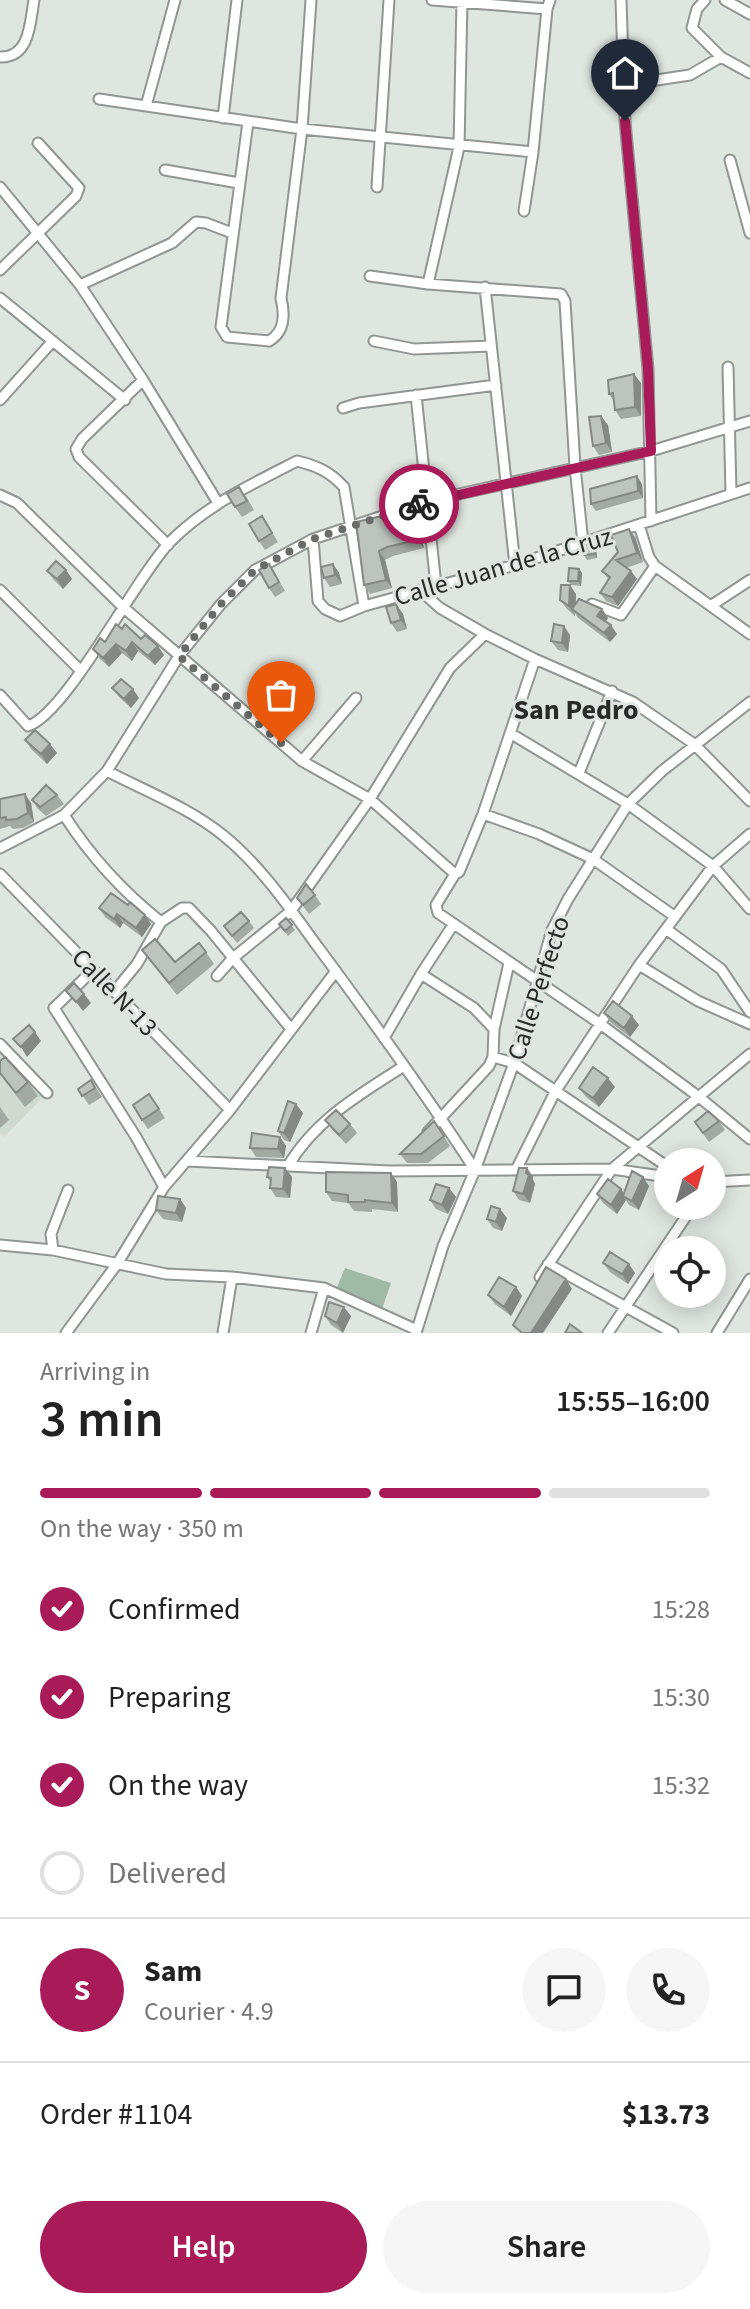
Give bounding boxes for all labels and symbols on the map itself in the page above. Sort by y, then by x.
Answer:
pin [591,39,659,121]
courier [379,464,459,544]
street label: Calle Juan de la Cruz [390,518,616,615]
pin [247,661,315,743]
district label: San Pedro [514,690,639,730]
street label: Calle Perfecto [498,911,579,1065]
street label: Calle N-13 [63,940,166,1045]
north arrow [654,1148,726,1220]

